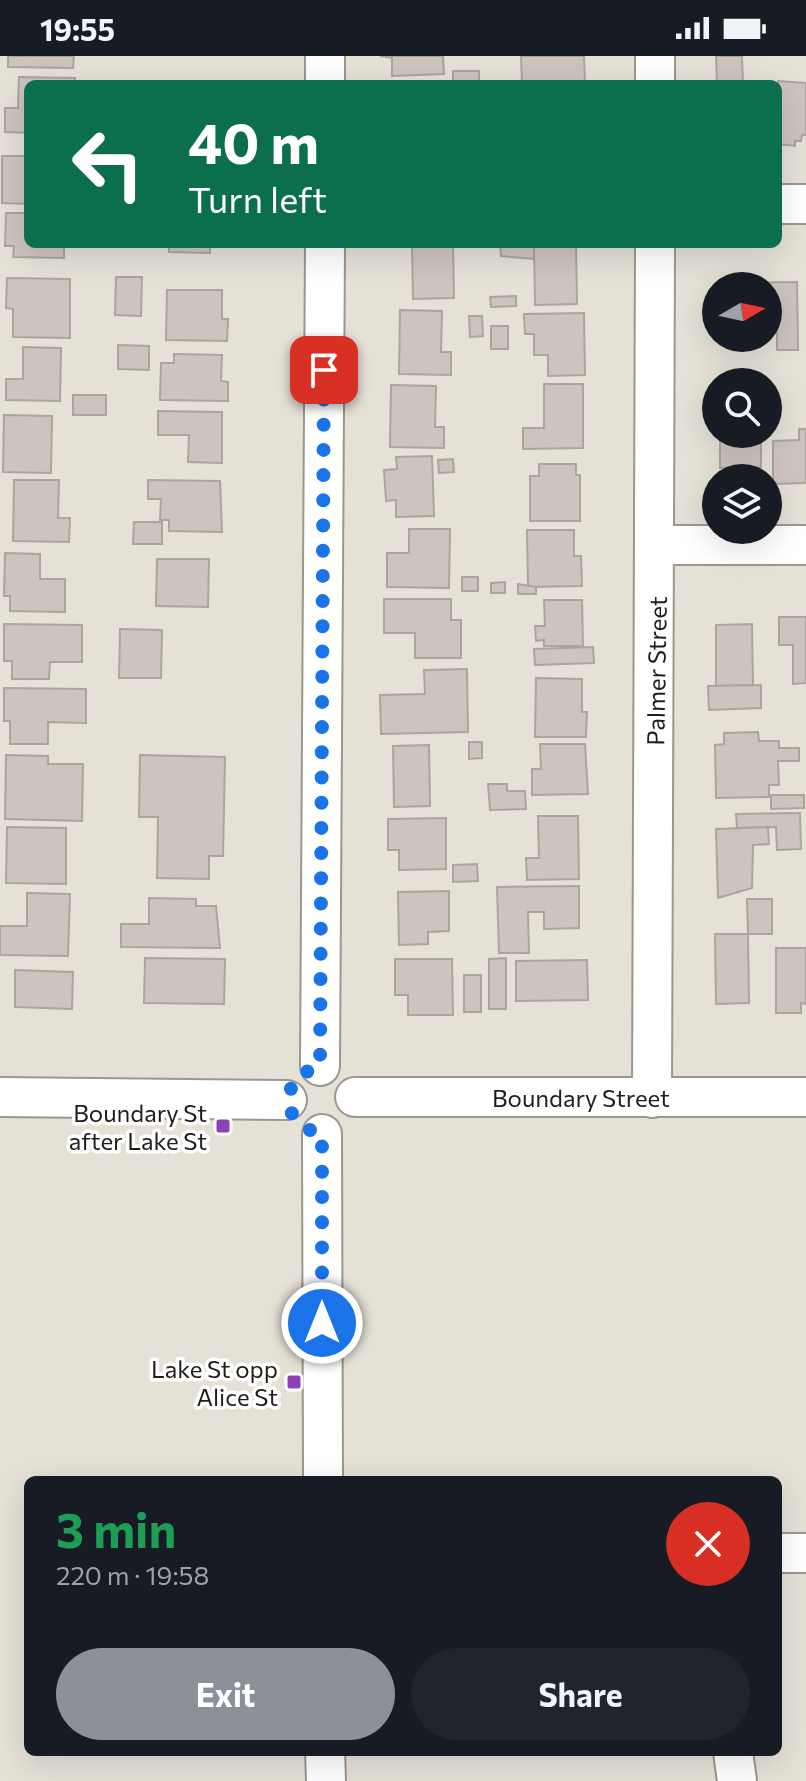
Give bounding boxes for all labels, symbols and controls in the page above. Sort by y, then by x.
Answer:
text: 19:55 [40,10,115,47]
text: 40 m [188,107,319,176]
icon: left [56,112,160,216]
text: Turn left [188,176,327,220]
north arrow [702,272,782,352]
map controls [702,272,782,544]
pin [290,336,358,404]
icon: arrive [302,348,346,392]
button: search [702,368,782,448]
button: layers [702,464,782,544]
street label: Palmer Street [640,596,672,746]
street label: Boundary Street [492,1083,670,1112]
place label: Boundary St after Lake St [69,1098,207,1155]
marker: Boundary St after Lake St [214,1117,232,1135]
position arrow [280,1281,364,1365]
place label: Lake St opp Alice St [151,1354,278,1411]
marker: Lake St opp Alice St [285,1373,303,1391]
text: 3 min [56,1499,176,1558]
button: close [666,1502,750,1586]
text: 220 m · 19:58 [56,1559,209,1590]
button: Exit [56,1648,395,1740]
button: Share [411,1648,750,1740]

